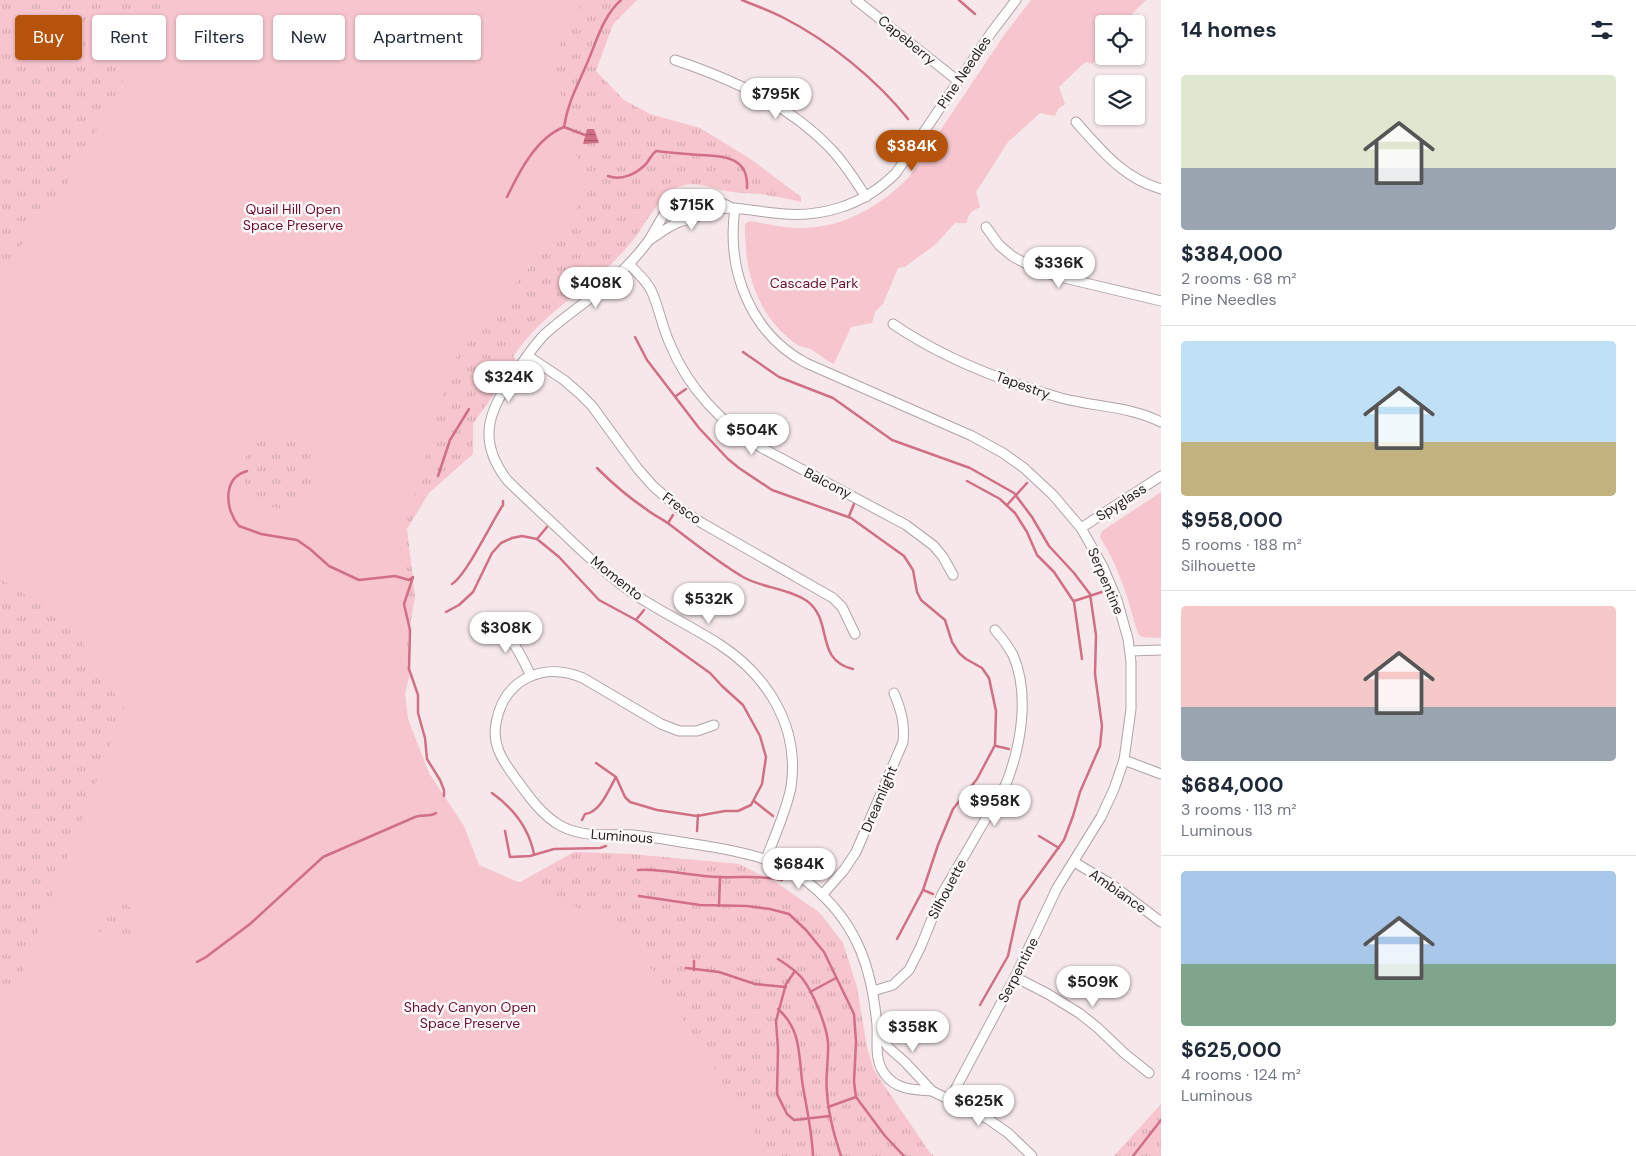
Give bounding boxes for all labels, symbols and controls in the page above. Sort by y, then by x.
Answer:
street label: Capeberry [874,11,940,69]
chip: Buy [15,15,82,60]
chip: Rent [92,15,166,60]
chip: Filters [176,15,263,60]
chip: New [273,15,345,60]
chip: Apartment [355,15,481,60]
map controls [1095,15,1145,125]
button: locate [1095,15,1145,65]
text: 14 homes [1181,16,1277,44]
icon: filters [1588,16,1616,44]
street label: Pine Needles [933,32,995,112]
button: layers [1095,75,1145,125]
pin: $795K [741,78,811,120]
text: $795K [752,83,800,104]
icon: home [1354,108,1444,198]
pin: $384K [877,130,947,172]
text: $384K [887,135,937,156]
pin: $715K [657,188,727,231]
text: $715K [670,194,714,215]
park label: Quail Hill Open Space Preserve [243,200,343,234]
text: $384,000 [1181,240,1283,268]
pin: $336K [1024,246,1094,289]
text: $336K [1034,252,1084,273]
pin: $408K [561,266,631,309]
text: 2 rooms · 68 m² [1181,268,1297,289]
text: $408K [570,272,622,293]
park label: Cascade Park [770,274,858,292]
text: Pine Needles [1181,289,1277,310]
pin: $324K [474,360,544,403]
text: $324K [484,366,534,387]
street label: Tapestry [993,367,1053,403]
icon: home [1354,373,1444,463]
pin: $504K [717,414,787,456]
text: $504K [726,419,778,440]
street label: Balcony [801,463,855,503]
street label: Spyglass [1092,479,1150,525]
street label: Fresco [659,488,705,528]
text: $958,000 [1181,506,1283,534]
text: 5 rooms · 188 m² [1181,534,1302,555]
street label: Serpentine [1084,545,1128,617]
street label: Momento [587,552,647,604]
text: Silhouette [1181,555,1256,576]
pin: $532K [674,582,744,625]
text: $532K [685,588,733,609]
pin: $308K [471,612,541,654]
text: $308K [480,617,532,638]
icon: home [1354,638,1444,728]
street label: Dreamlight [857,763,901,835]
text: $684,000 [1181,771,1283,799]
pin: $958K [960,784,1030,827]
text: $958K [970,790,1020,811]
text: 3 rooms · 113 m² [1181,799,1297,820]
text: Luminous [1181,820,1253,841]
street label: Luminous [590,825,654,847]
pin: $684K [764,848,834,890]
text: $684K [774,853,824,874]
street label: Silhouette [924,856,970,922]
street label: Ambiance [1086,865,1150,917]
icon: home [1354,903,1444,993]
street label: Serpentine [994,934,1042,1006]
pin: $509K [1058,966,1128,1008]
text: $509K [1067,971,1119,992]
park label: Shady Canyon Open Space Preserve [404,998,536,1032]
pin: $358K [878,1010,948,1053]
text: $358K [888,1016,938,1037]
text: $625,000 [1181,1036,1281,1064]
text: 4 rooms · 124 m² [1181,1064,1301,1085]
pin: $625K [944,1084,1014,1127]
text: Luminous [1181,1085,1253,1106]
text: $625K [954,1090,1004,1111]

